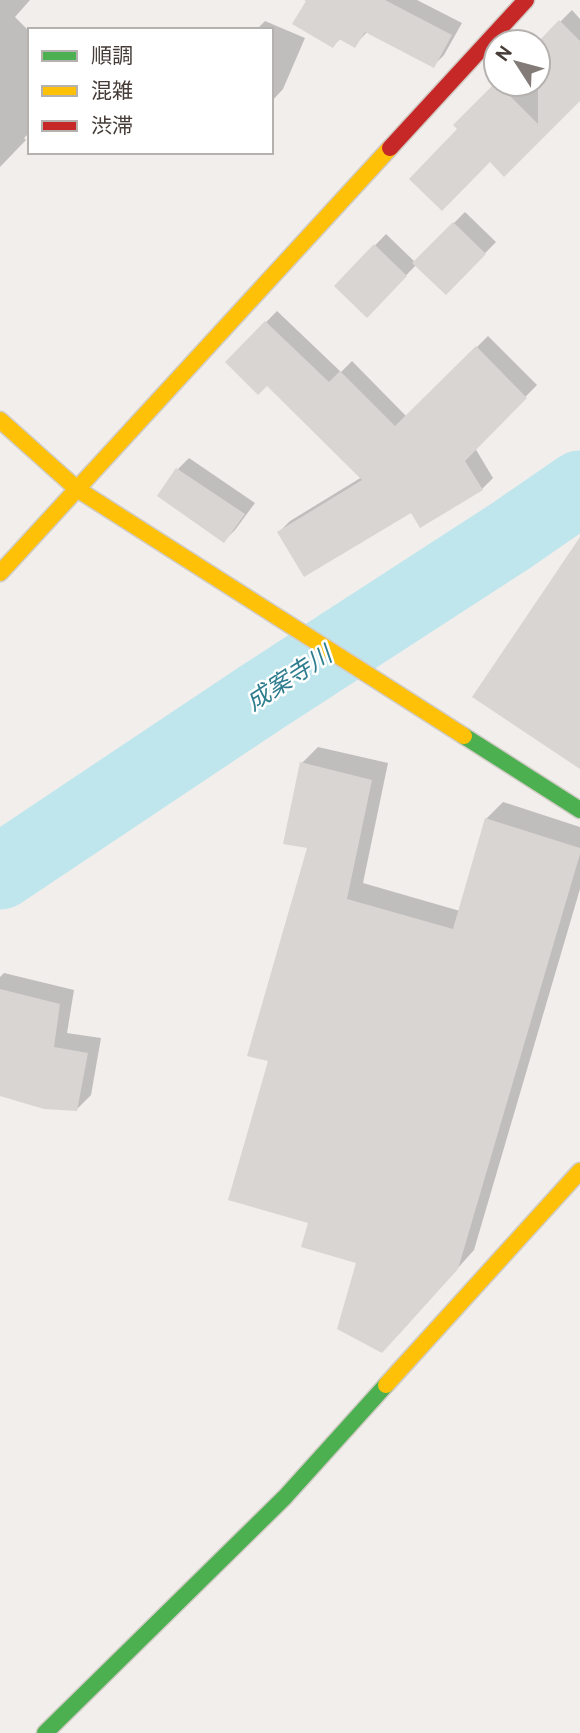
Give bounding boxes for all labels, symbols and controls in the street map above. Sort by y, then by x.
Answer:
legend [28,28,273,154]
north arrow [482,28,552,98]
text: N [491,42,519,67]
text: 順調 [91,44,133,71]
text: 混雑 [91,79,133,106]
text: 渋滞 [91,114,133,141]
water label: 成案寺川 [242,640,341,719]

